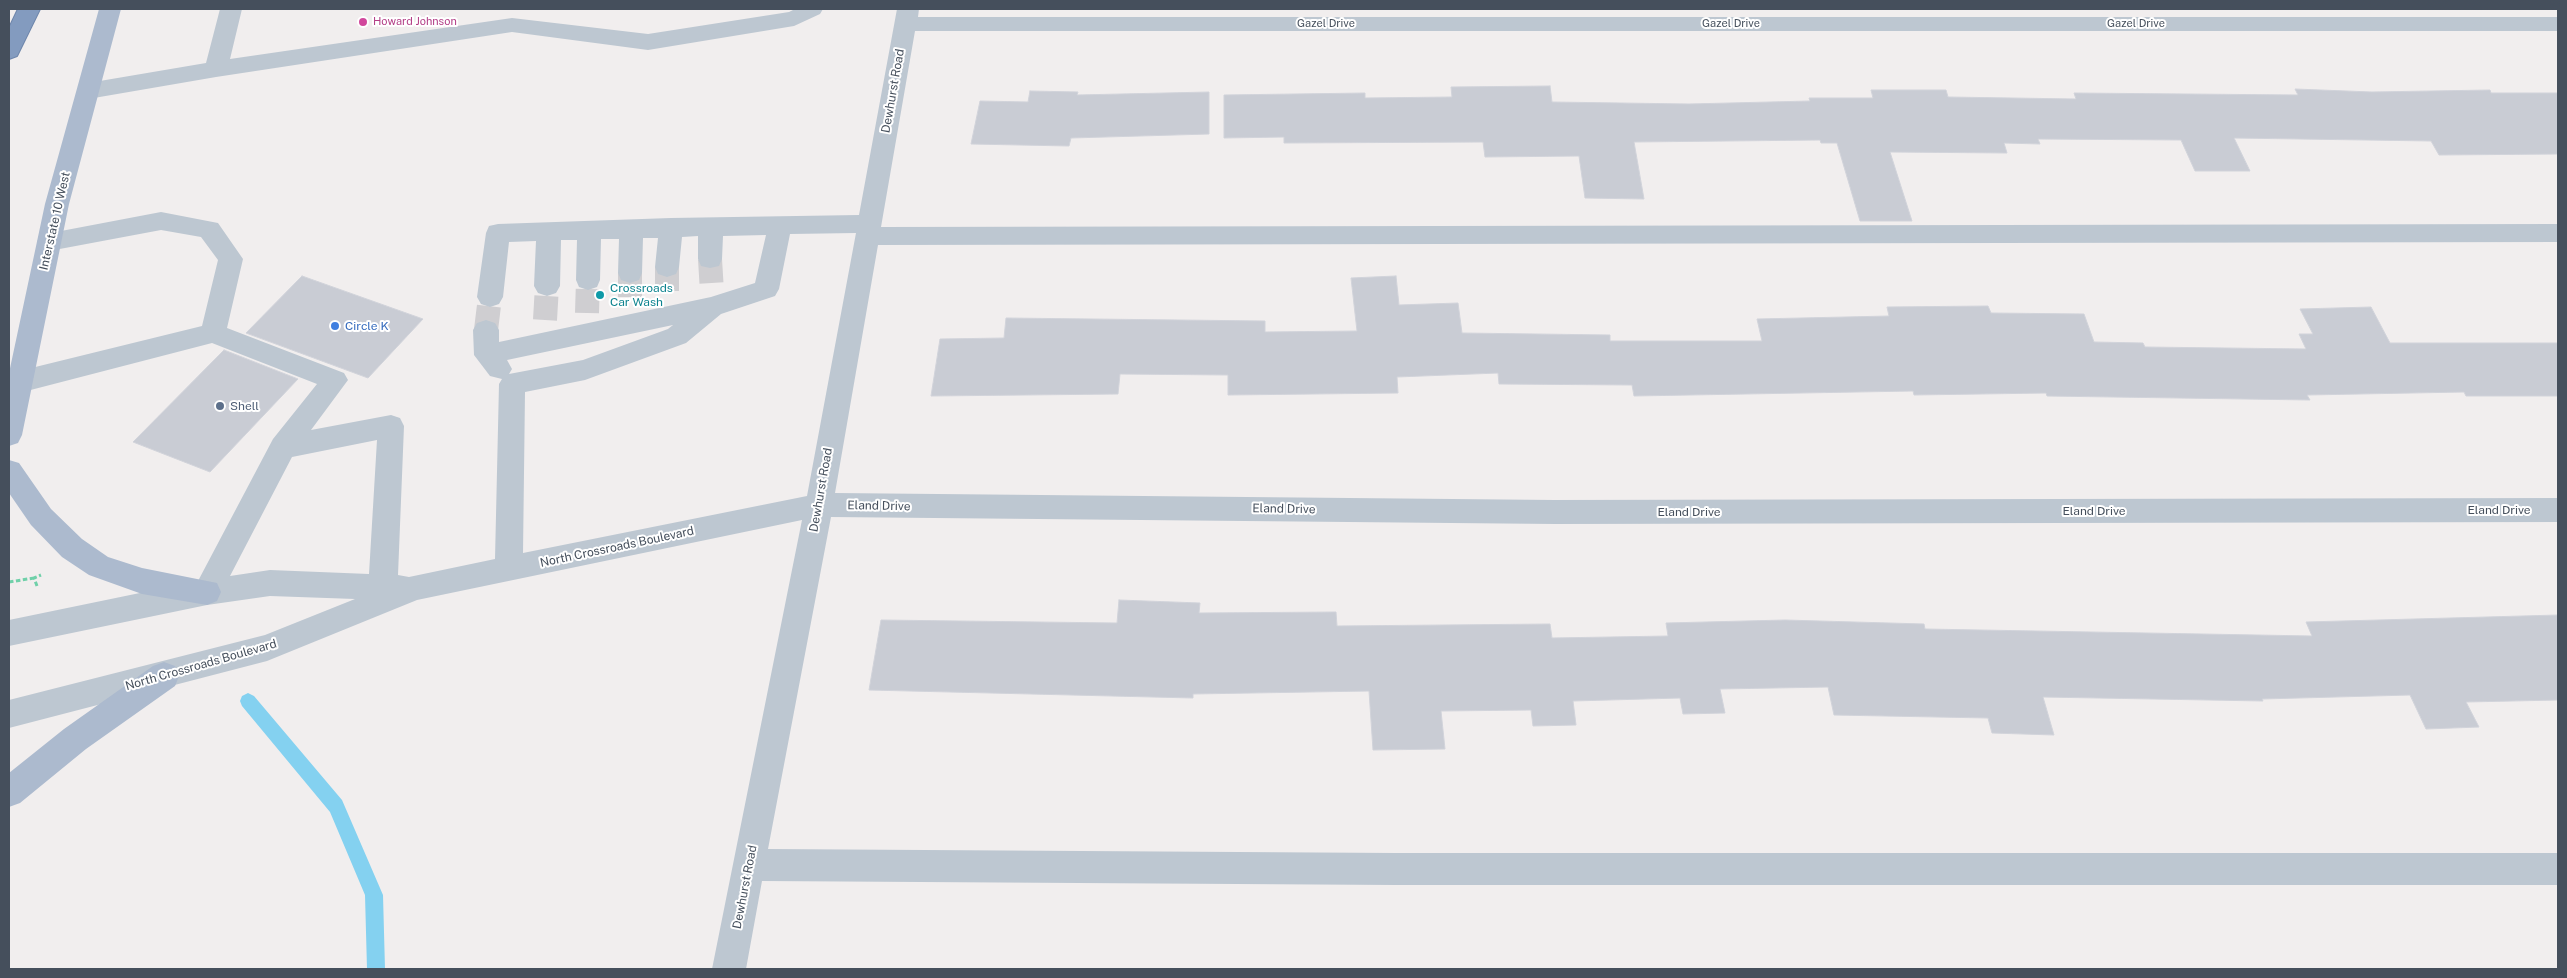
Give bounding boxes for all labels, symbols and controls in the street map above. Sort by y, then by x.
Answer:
place label: Howard Johnson [373,15,457,29]
marker: Howard Johnson [357,16,369,28]
street label: Gazel Drive [1297,17,1355,31]
street label: Gazel Drive [1702,17,1760,31]
street label: Gazel Drive [2107,17,2165,31]
street label: Dewhurst Road [879,48,907,134]
street label: Interstate 10 West [37,170,73,272]
place label: Crossroads Car Wash [610,281,673,309]
marker: Crossroads Car Wash [594,289,606,301]
place label: Circle K [345,319,389,333]
marker: Circle K [329,320,341,332]
place label: Shell [230,399,259,413]
marker: Shell [214,400,226,412]
street label: Dewhurst Road [807,447,835,533]
street label: Eland Drive [847,498,911,514]
street label: Eland Drive [1252,501,1316,517]
street label: Eland Drive [2467,503,2531,517]
street label: Eland Drive [2062,504,2126,518]
street label: Eland Drive [1657,505,1721,519]
street label: North Crossroads Boulevard [539,524,695,570]
street label: North Crossroads Boulevard [124,636,278,694]
street label: Dewhurst Road [730,844,760,930]

